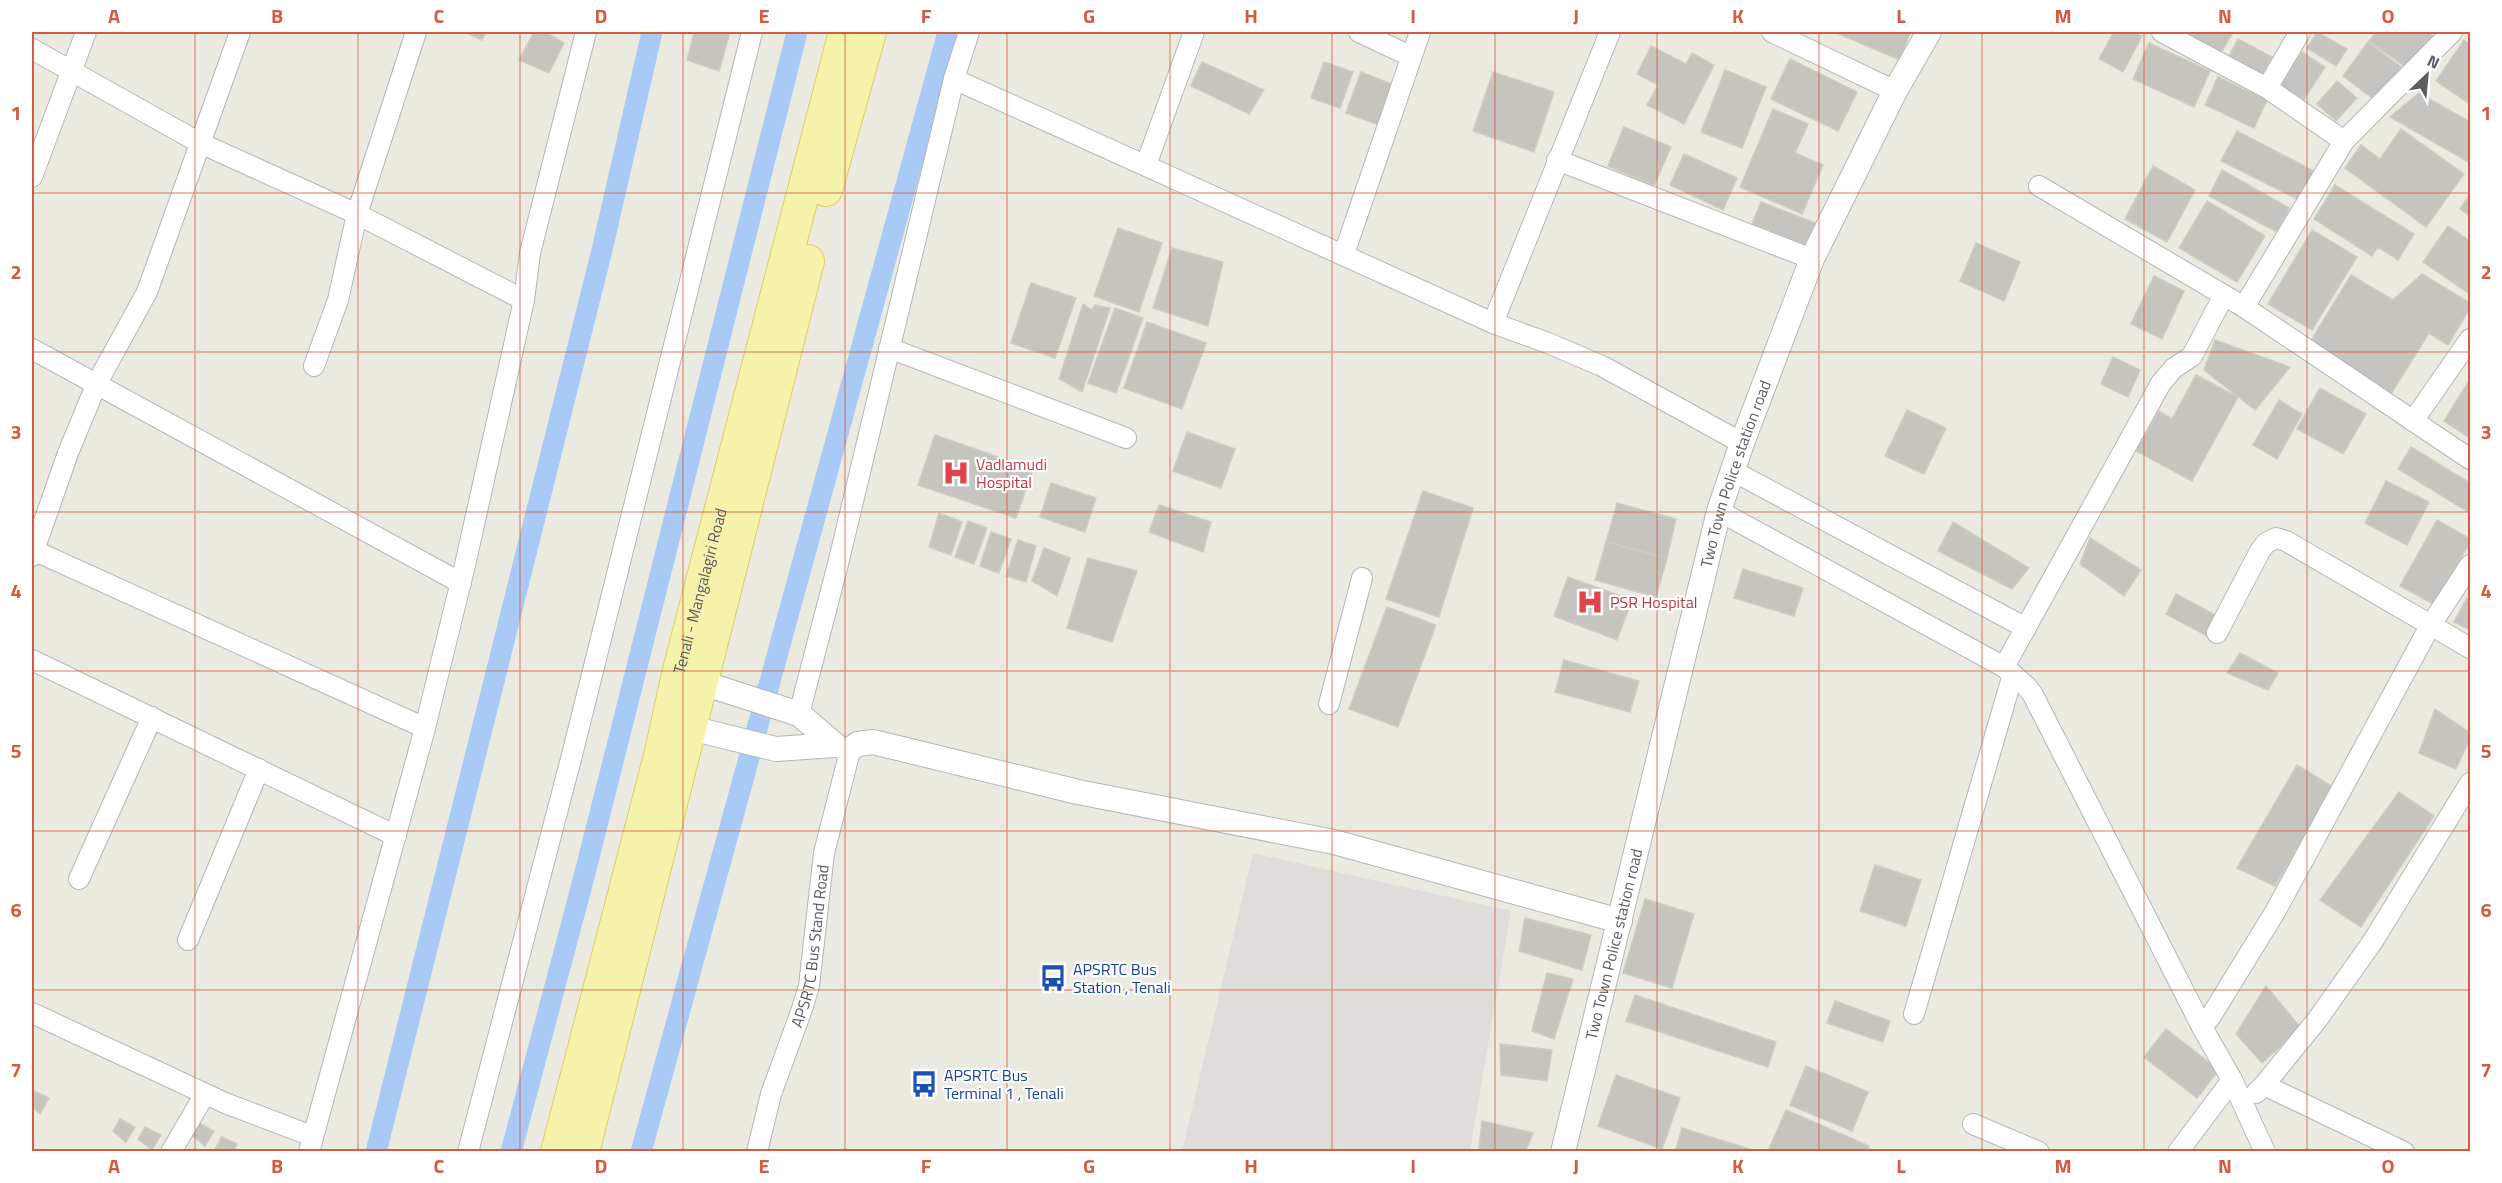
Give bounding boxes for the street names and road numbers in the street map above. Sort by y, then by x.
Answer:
street label: Two Town Police station road [1694,377,1777,570]
street label: Tenali - Mangalagiri Road [667,506,733,676]
street label: Two Town Police station road [1579,846,1648,1042]
street label: APSRTC Bus Stand Road [784,863,835,1030]

